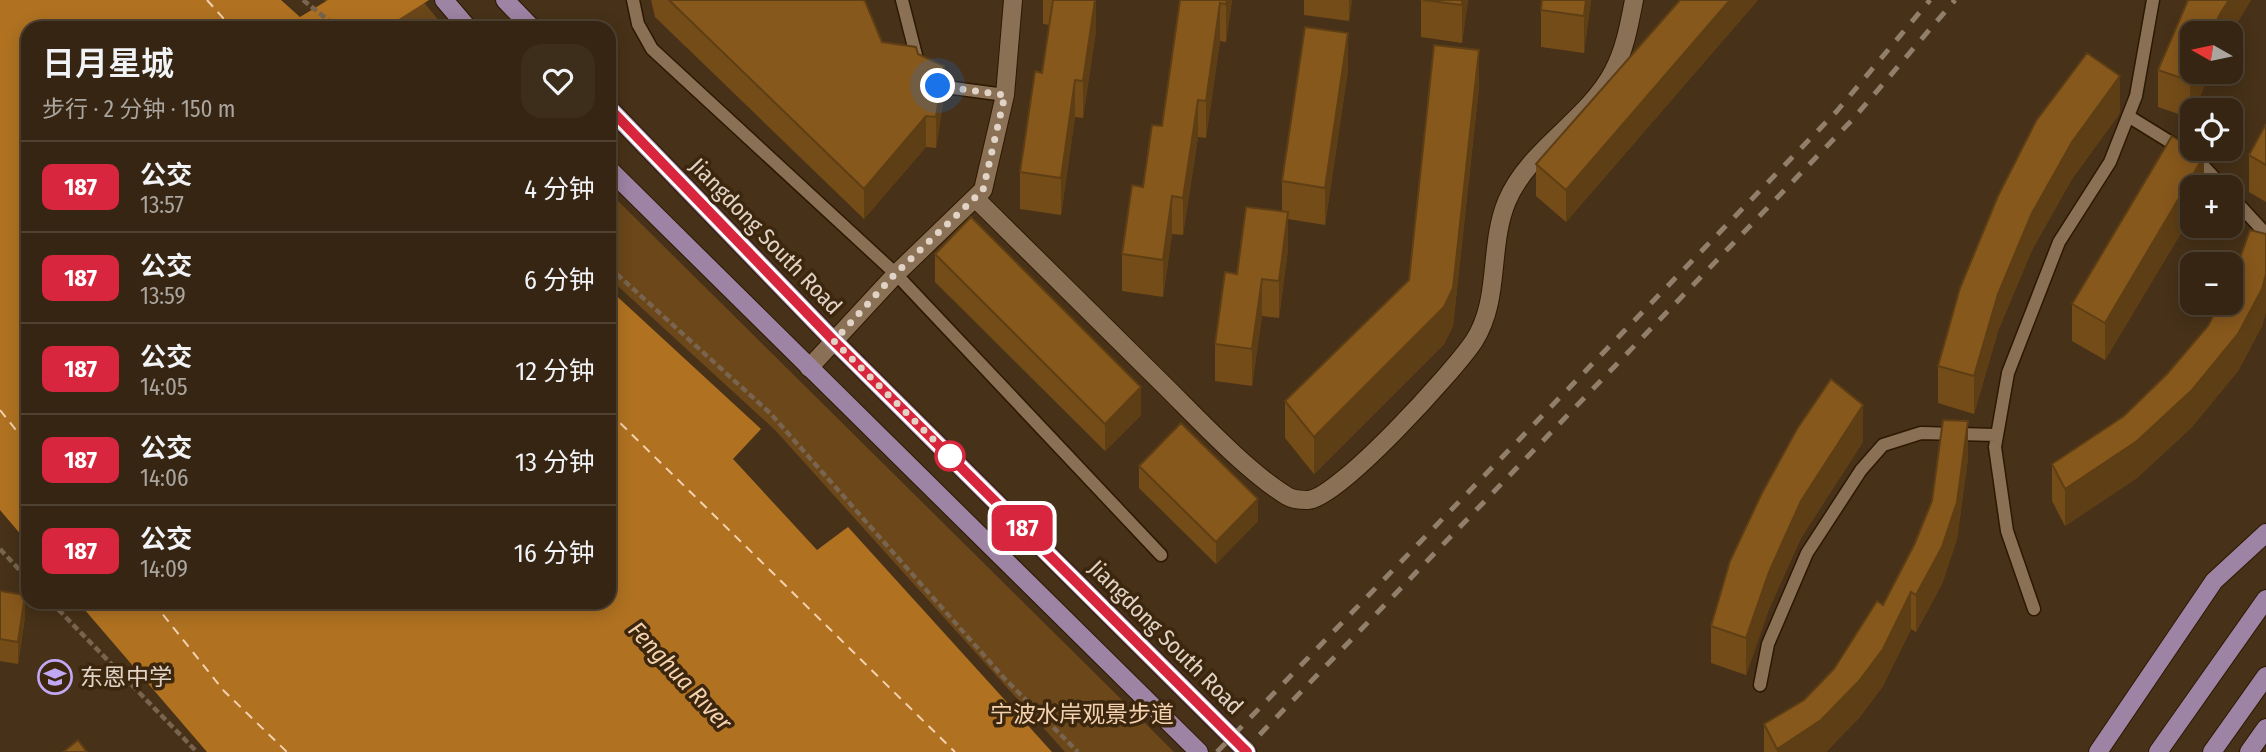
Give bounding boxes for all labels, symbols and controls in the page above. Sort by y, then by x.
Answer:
north arrow [2180,21,2244,84]
map controls [2180,21,2243,315]
text: 日月星城 [42,44,174,84]
button: heart [521,44,595,118]
your location [920,68,955,103]
text: 步行 · 2 分钟 · 150 m [42,95,236,123]
button: locate [2180,98,2243,161]
street label: Jiangdong South Road [684,152,848,320]
text: 公交 [140,160,192,191]
text: 187 [64,173,97,201]
text: 4 分钟 [524,174,595,205]
button: + [2180,175,2243,238]
text: 13:57 [140,191,184,219]
text: 公交 [140,251,192,282]
button: − [2180,252,2243,315]
text: 187 [64,264,97,292]
text: 6 分钟 [524,265,595,296]
text: 13:59 [140,282,186,310]
text: 公交 [140,342,192,373]
text: 187 [64,355,97,383]
text: 12 分钟 [515,356,595,387]
text: 14:05 [140,373,188,401]
text: 公交 [140,433,192,464]
unlabelled marker [935,441,965,471]
text: 187 [64,446,97,474]
text: 13 分钟 [515,447,595,478]
text: 14:06 [140,464,188,492]
line badge: 187 [982,505,1062,551]
text: 187 [1006,514,1038,542]
text: 公交 [140,524,192,555]
text: 187 [64,537,97,565]
text: 16 分钟 [514,538,595,569]
street label: Jiangdong South Road [1083,554,1249,720]
text: 14:09 [140,555,188,583]
water label: Fenghua Rıver [623,616,738,737]
school or university icon: 东恩中学 [36,658,74,696]
place label: 东恩中学 [80,663,172,691]
park label: 宁波水岸观景步道 [990,700,1174,728]

